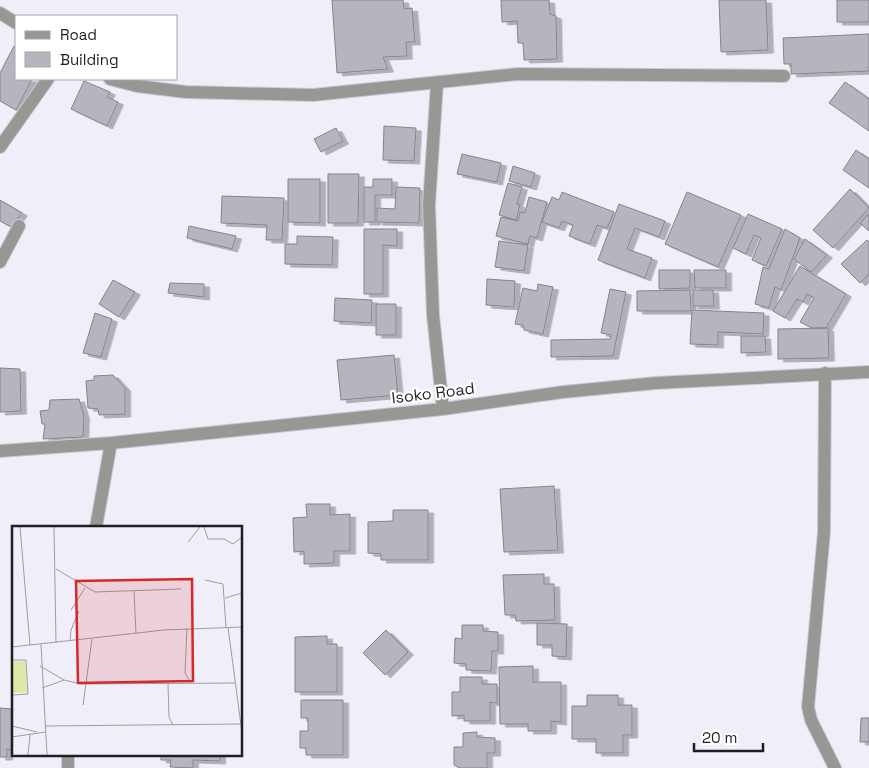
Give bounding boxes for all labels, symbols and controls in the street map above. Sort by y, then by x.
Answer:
legend [15,15,178,80]
text: Road [60,25,97,44]
text: Building [60,50,119,69]
street label: Isoko Road [390,377,476,409]
inset map [12,526,242,756]
scale bar [694,720,763,752]
text: 20 m [702,728,737,747]

